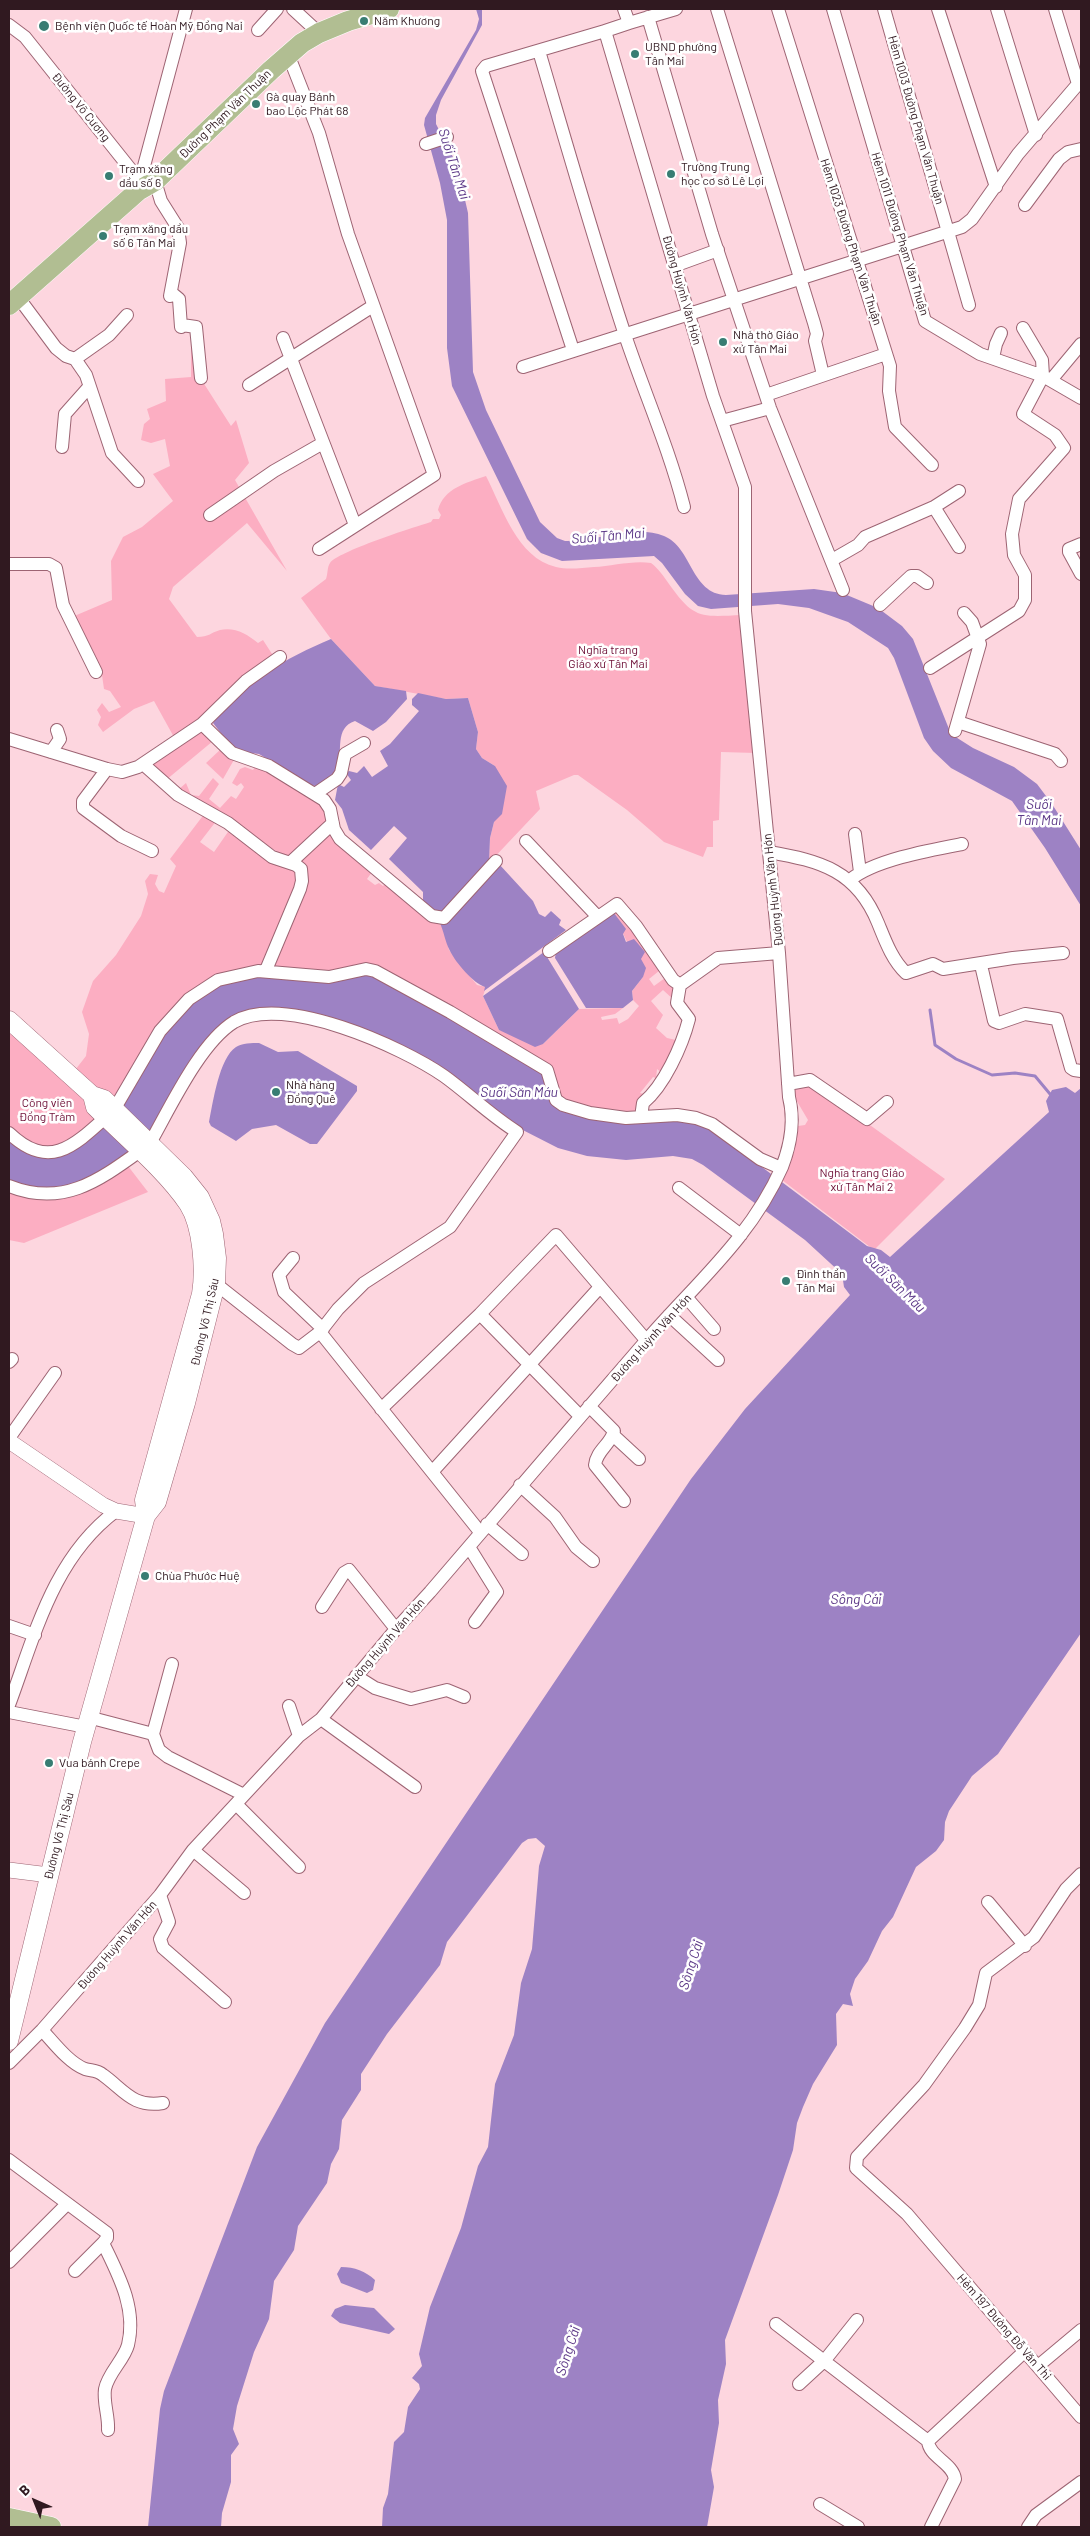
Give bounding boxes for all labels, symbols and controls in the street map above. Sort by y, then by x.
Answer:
place label: Năm Khương [374,14,440,28]
marker: Năm Khương [358,15,370,27]
marker: Bệnh viện Quốc tế Hoàn Mỹ Đồng Nai [37,19,51,33]
place label: Bệnh viện Quốc tế Hoàn Mỹ Đồng Nai [55,19,243,33]
street label: Hẻm 1003 Đường Phạm Văn Thuận [885,34,947,206]
place label: UBND phường Tân Mai [645,40,717,68]
marker: UBND phường Tân Mai [629,48,641,60]
street label: Đường Phạm Văn Thuận [176,66,274,162]
street label: Đường Võ Cương [49,70,113,144]
place label: Gà quay Bánh bao Lộc Phát 68 [266,90,348,118]
marker: Gà quay Bánh bao Lộc Phát 68 [250,98,262,110]
water label: Suối Tân Mai [435,126,473,202]
street label: Hẻm 1011 Đường Phạm Văn Thuận [868,151,932,317]
street label: Hẻm 1023 Đường Phạm Văn Thuận [817,157,885,327]
place label: Trường Trung học cơ sở Lê Lợi [681,160,764,188]
place label: Trạm xăng dầu số 6 [119,162,173,190]
marker: Trường Trung học cơ sở Lê Lợi [665,168,677,180]
marker: Trạm xăng dầu số 6 [103,170,115,182]
place label: Trạm xăng dầu số 6 Tân Mai [113,222,188,250]
marker: Trạm xăng dầu số 6 Tân Mai [97,230,109,242]
street label: Đường Huỳnh Văn Hớn [659,233,705,347]
place label: Nhà thờ Giáo xứ Tân Mai [733,328,799,356]
marker: Nhà thờ Giáo xứ Tân Mai [717,336,729,348]
water label: Suối Tân Mai [571,524,645,548]
park label: Nghĩa trang Giáo xứ Tân Mai [568,643,648,671]
water label: Suối Tân Mai [1016,796,1062,829]
street label: Đường Huỳnh Văn Hớn [760,833,786,947]
place label: Nhà hàng Đồng Quê [286,1078,336,1106]
water label: Suối Săn Máu [480,1084,558,1100]
marker: Nhà hàng Đồng Quê [270,1086,282,1098]
park label: Công viên Đồng Tràm [19,1096,75,1124]
park label: Nghĩa trang Giáo xứ Tân Mai 2 [819,1166,905,1194]
water label: Suối Săn Máu [861,1250,929,1316]
place label: Đình thần Tân Mai [796,1267,845,1295]
marker: Đình thần Tân Mai [780,1275,792,1287]
street label: Đường Võ Thị Sáu [188,1277,222,1367]
street label: Đường Huỳnh Văn Hớn [608,1291,694,1385]
place label: Chùa Phước Huệ [155,1569,240,1583]
marker: Chùa Phước Huệ [139,1570,151,1582]
water label: Sông Cái [830,1591,882,1607]
street label: Đường Huỳnh Văn Hớn [342,1595,428,1691]
place label: Vua bánh Crepe [59,1756,140,1770]
marker: Vua bánh Crepe [43,1757,55,1769]
street label: Đường Võ Thị Sáu [41,1791,77,1881]
street label: Đường Huỳnh Văn Hớn [74,1897,160,1993]
water label: Sông Cái [675,1938,707,1992]
street label: Hẻm 197 Đường Đỗ Văn Thi [954,2271,1054,2383]
water label: Sông Cái [552,2324,584,2378]
north arrow [10,2476,60,2526]
text: B [15,2481,33,2499]

